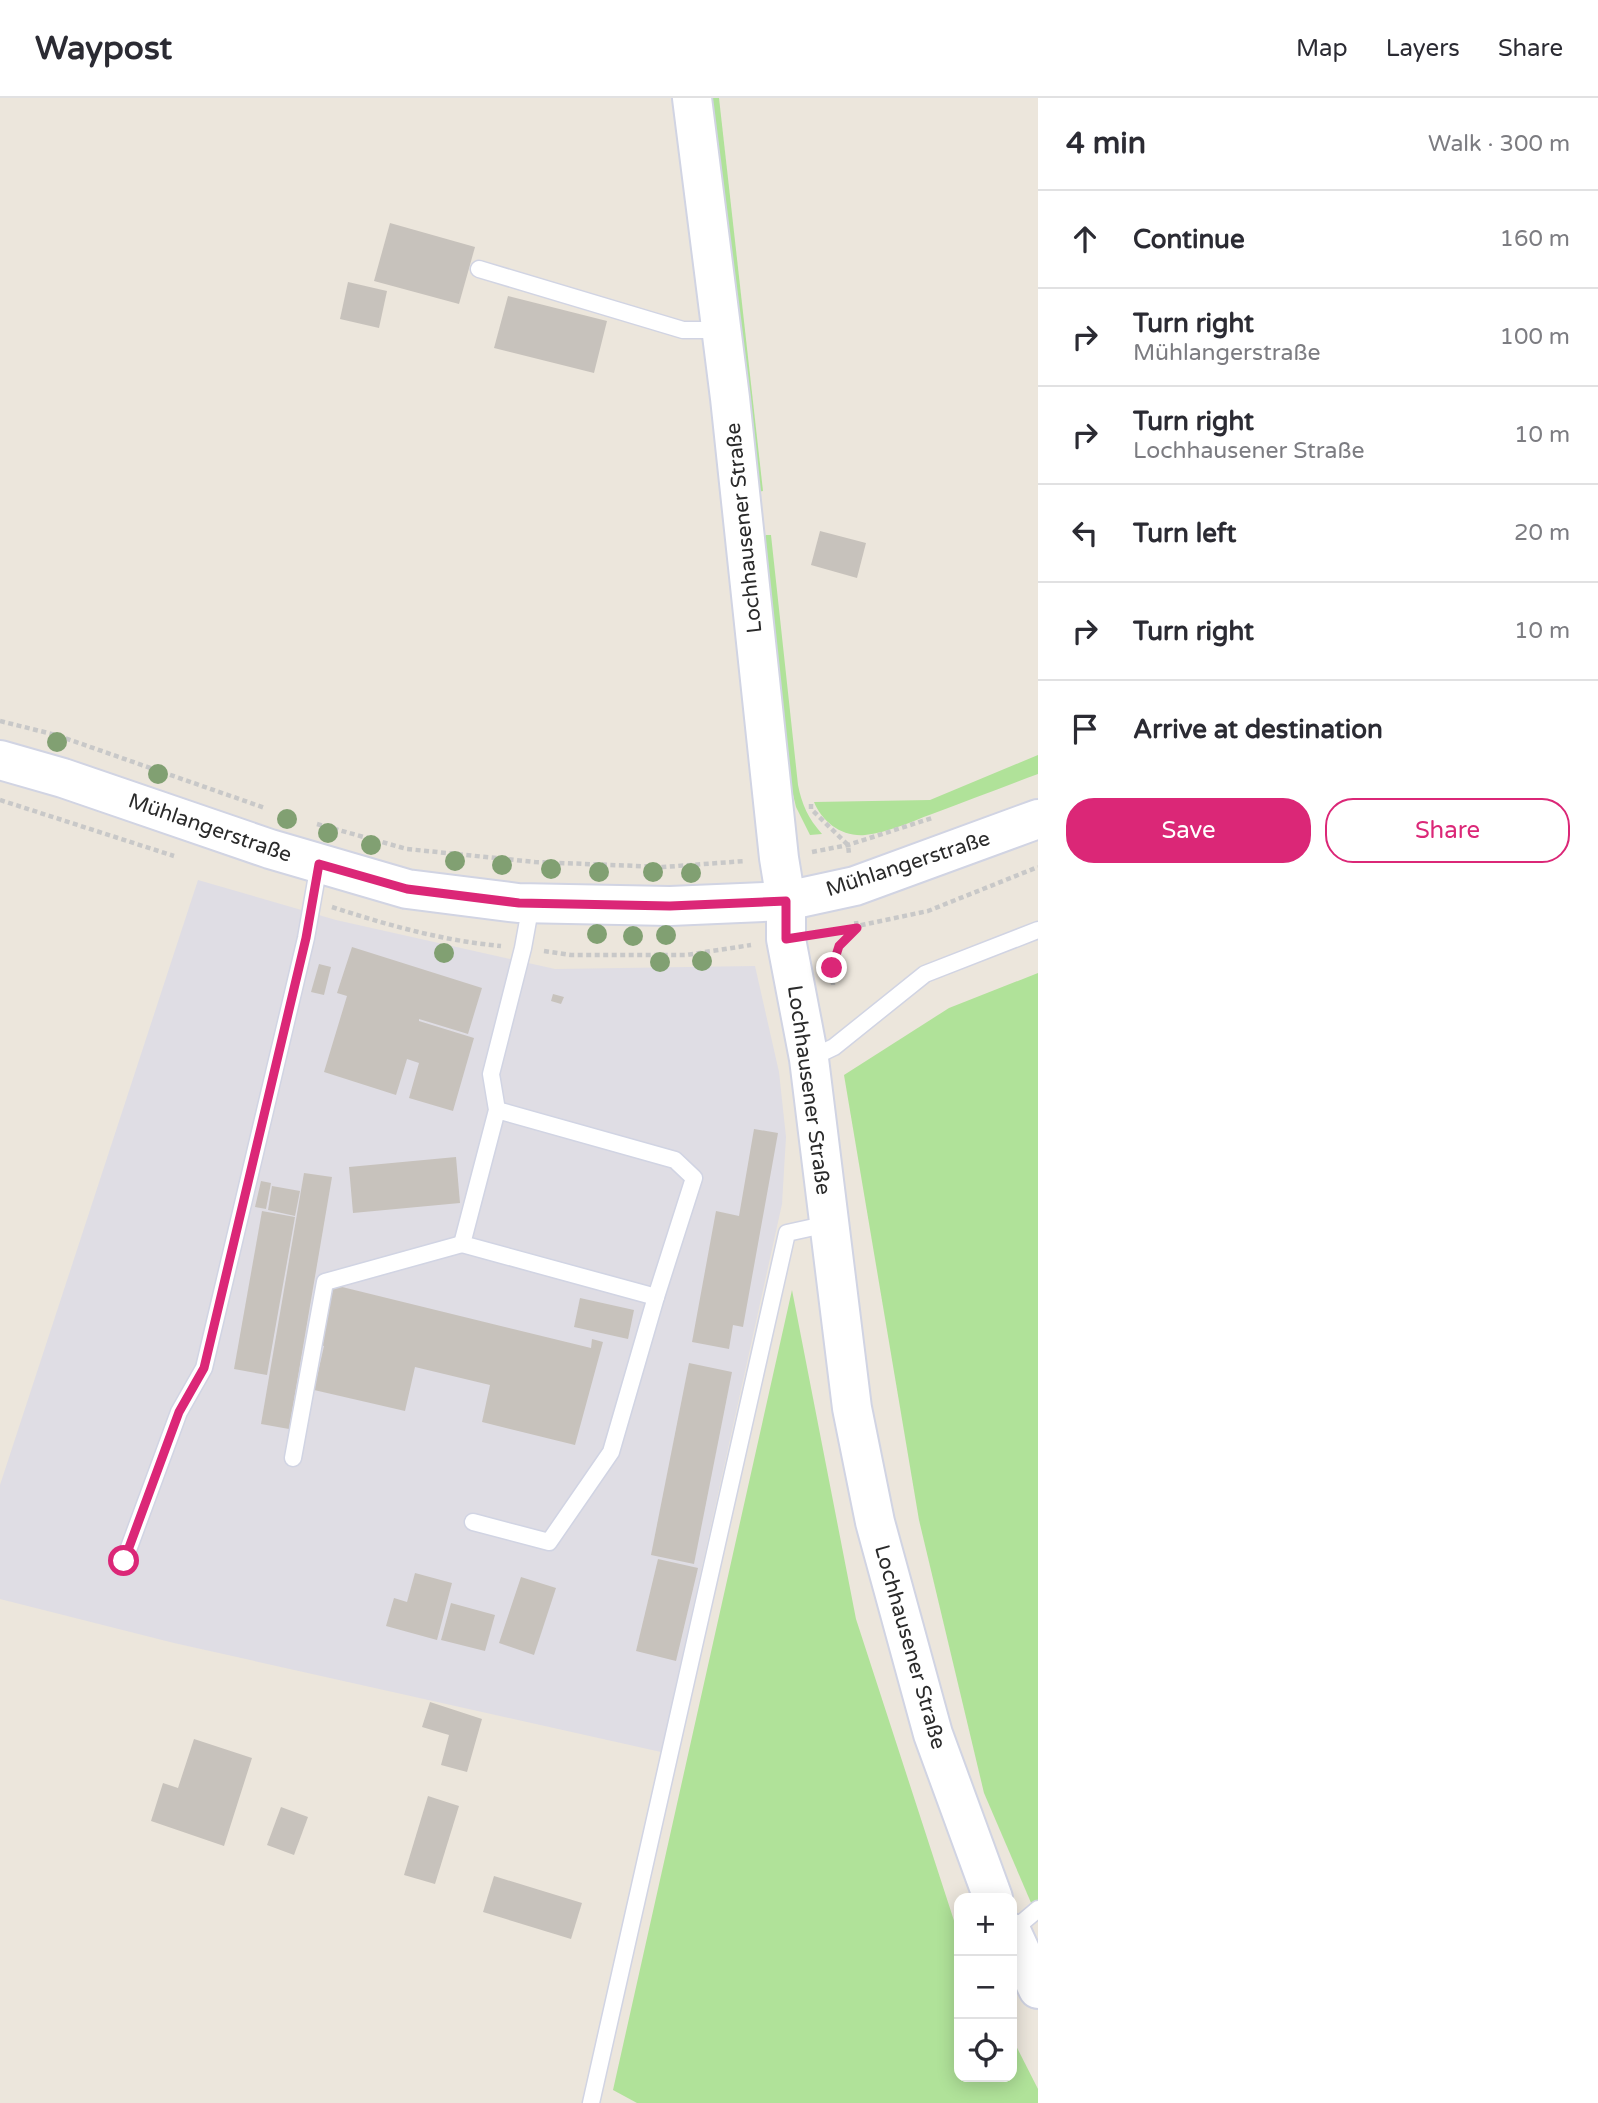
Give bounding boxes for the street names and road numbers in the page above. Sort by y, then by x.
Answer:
street label: Lochhausener Straße [721,422,767,634]
street label: Mühlangerstraße [125,788,295,868]
street label: Mühlangerstraße [823,826,993,902]
street label: Lochhausener Straße [782,984,836,1196]
street label: Lochhausener Straße [869,1542,951,1752]

